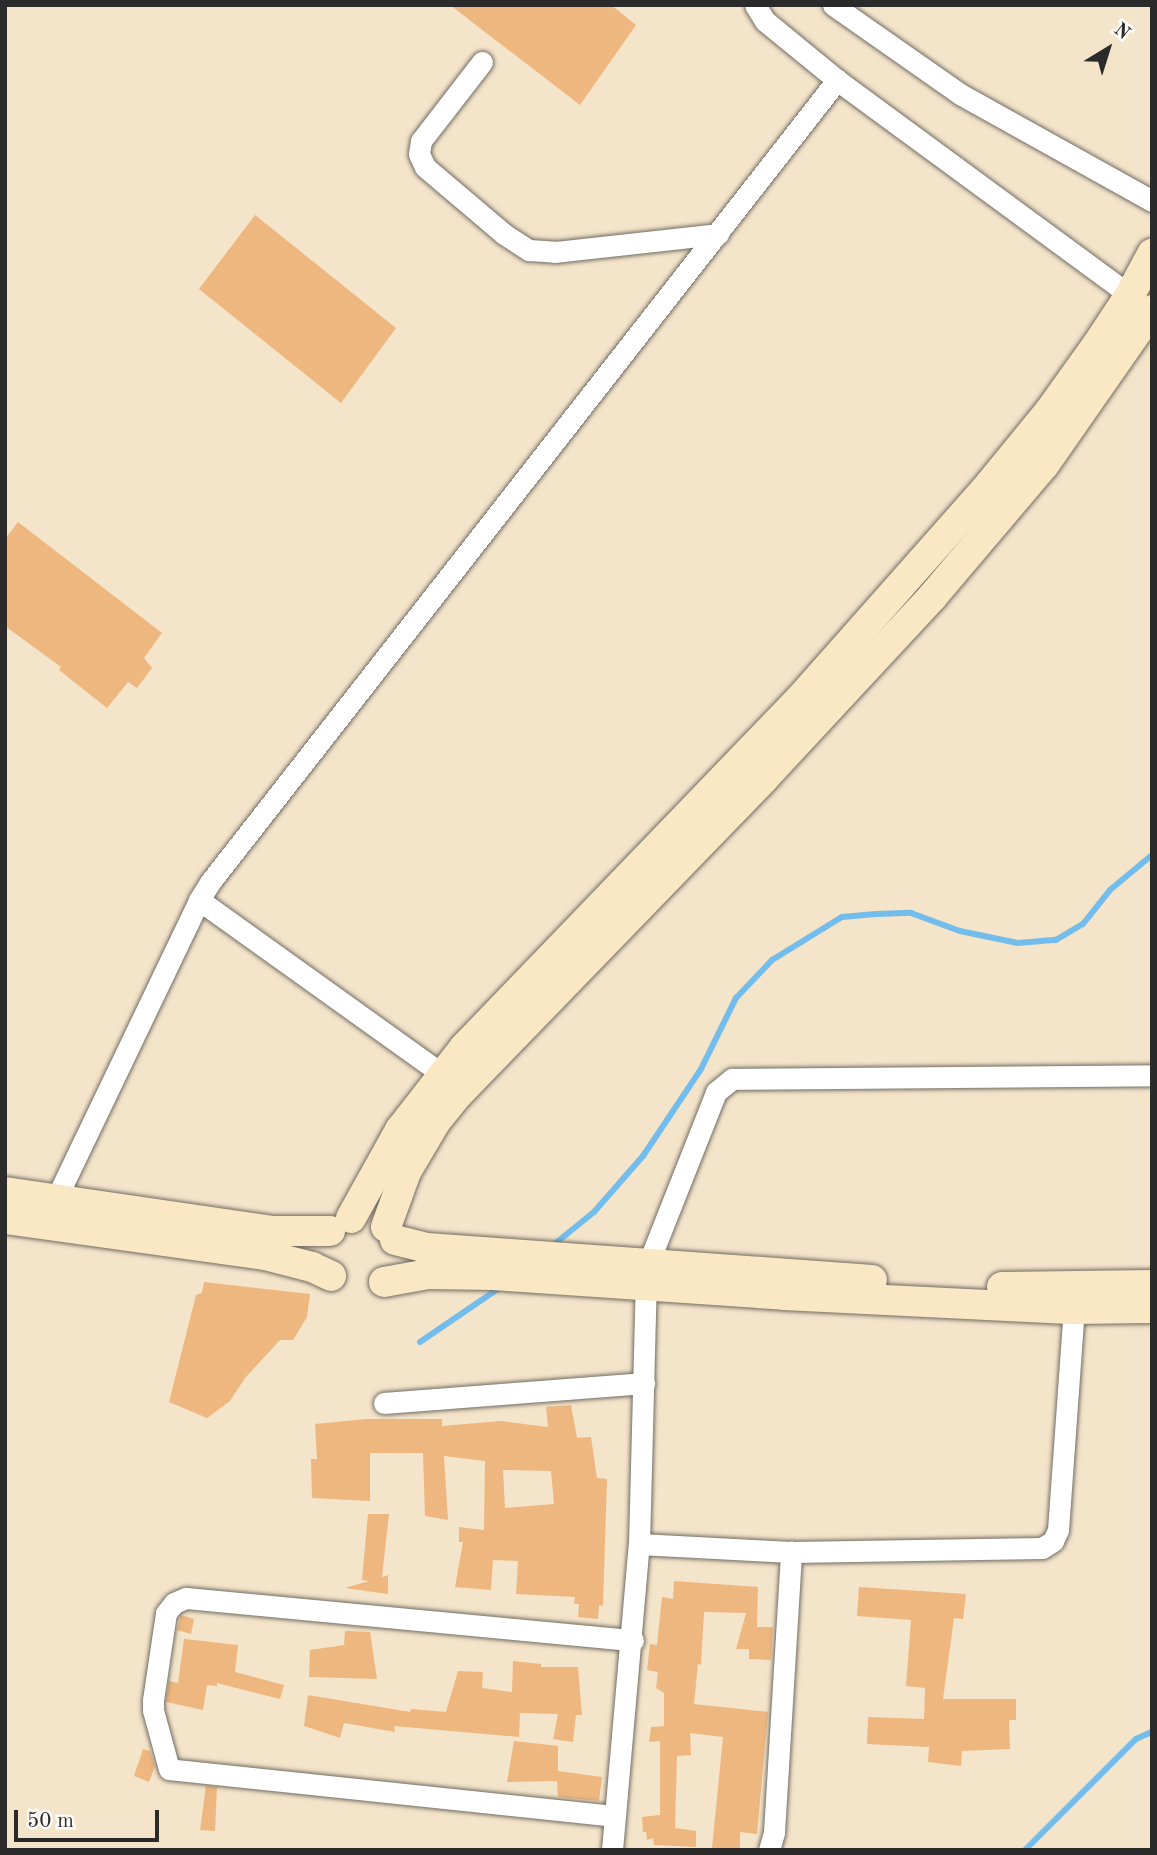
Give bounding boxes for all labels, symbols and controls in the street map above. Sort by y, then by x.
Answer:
north arrow [1073,14,1143,84]
text: N [1110,20,1133,44]
scale bar [18,1796,163,1840]
text: 50 m [27,1811,74,1832]

